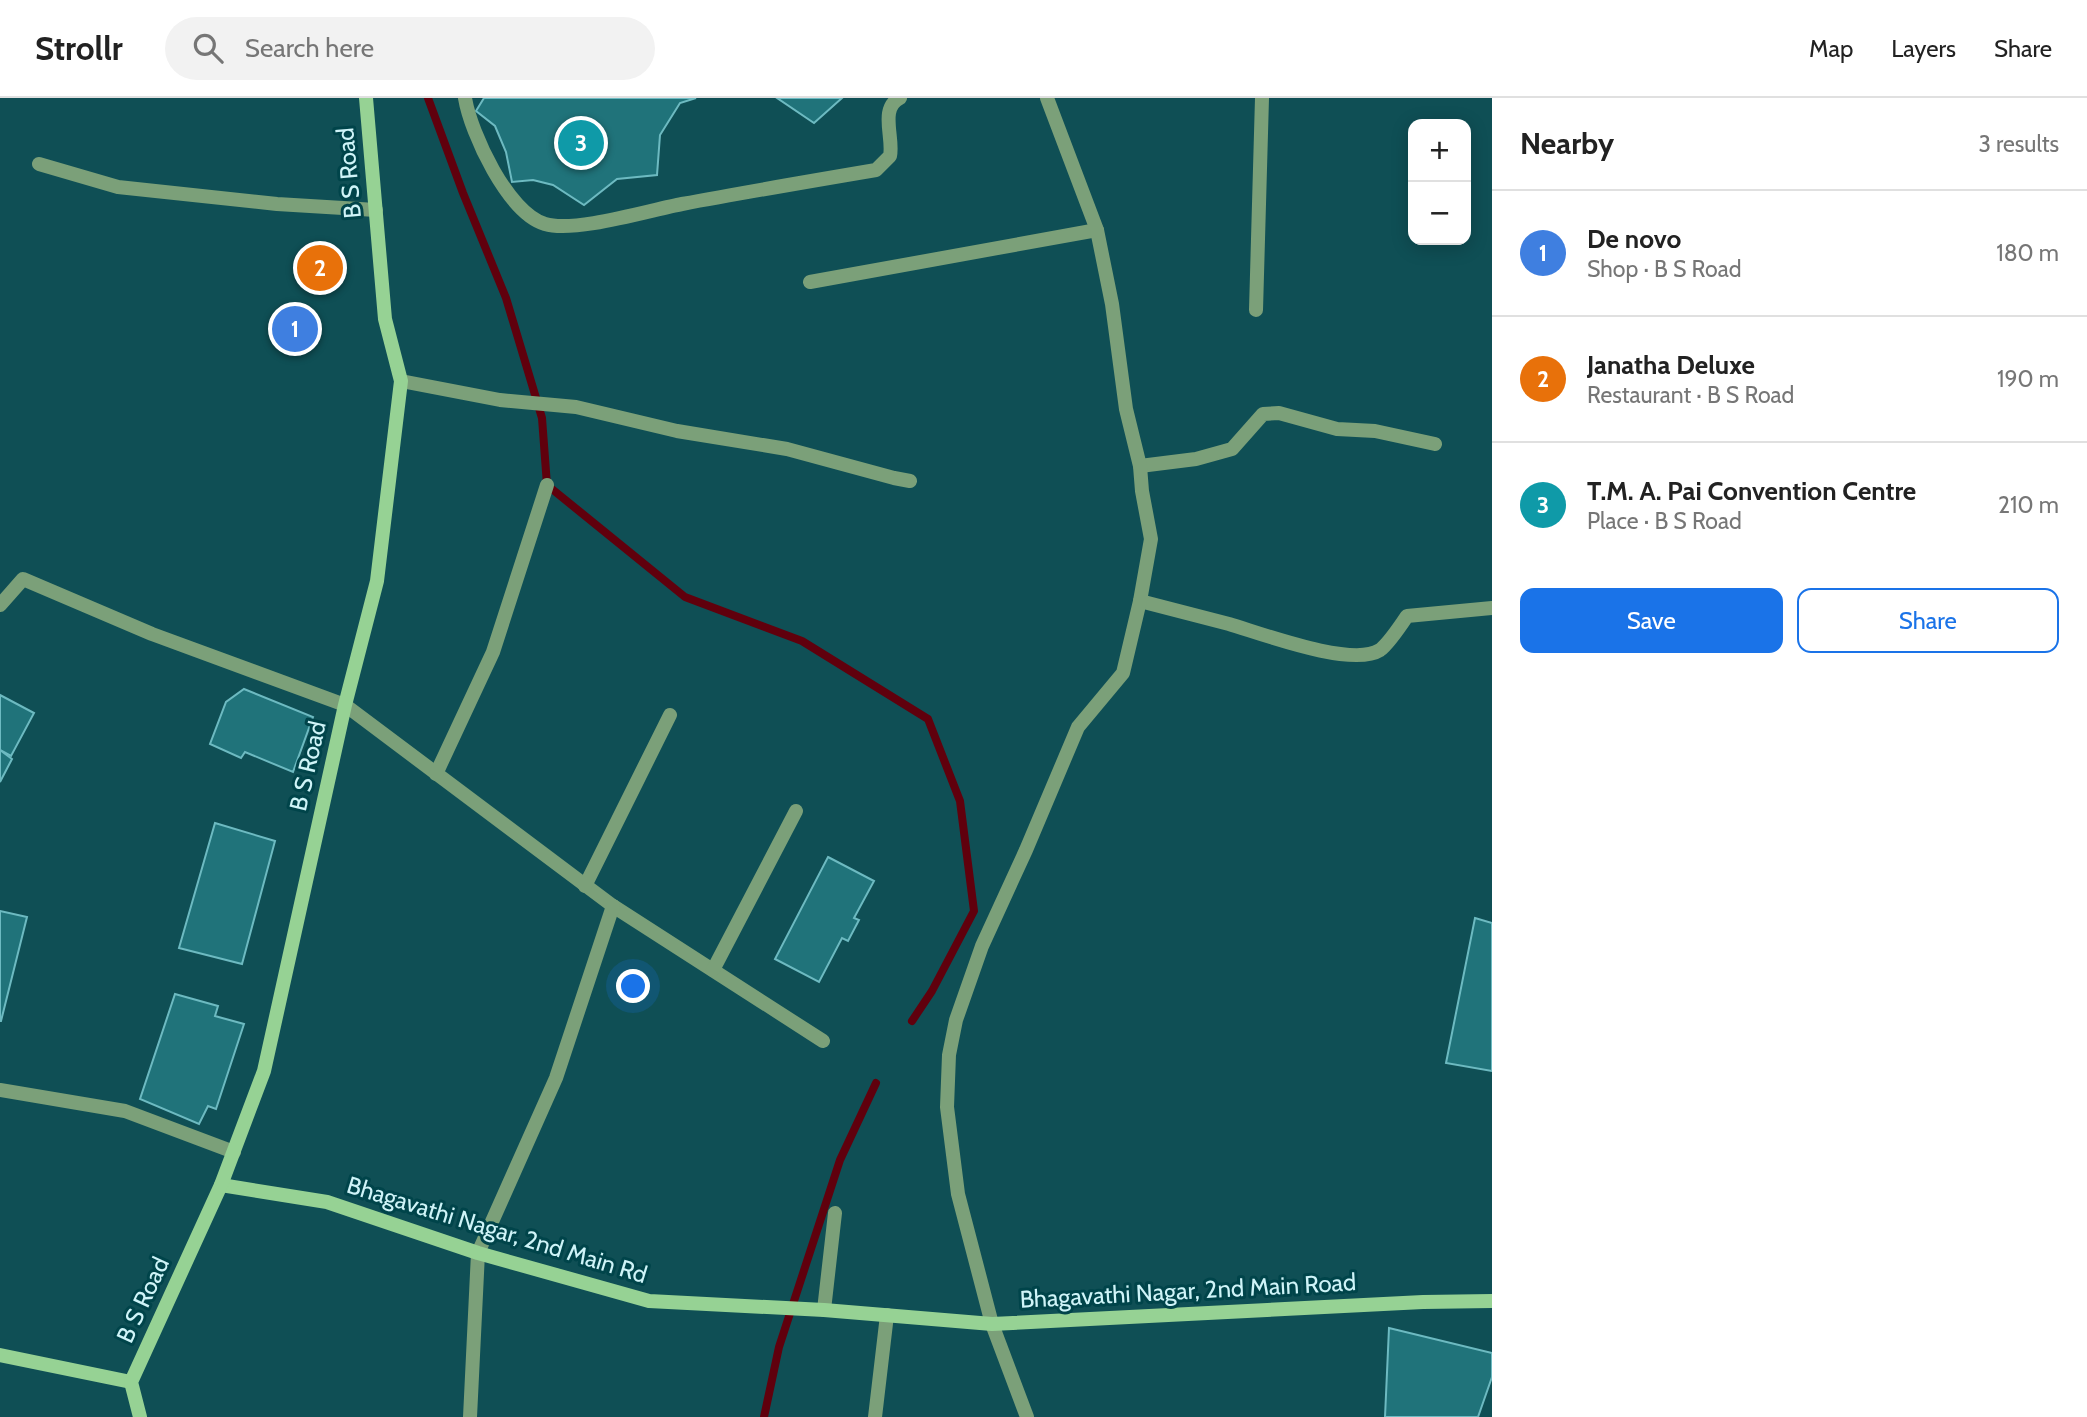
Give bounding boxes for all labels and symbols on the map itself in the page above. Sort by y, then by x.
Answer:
pin: 3 [558,117,604,169]
street label: B S Road [330,126,367,220]
pin: 2 [297,242,343,294]
pin: 1 [272,303,318,355]
street label: B S Road [283,718,332,814]
your location [616,969,650,1003]
street label: Bhagavathi Nagar, 2nd Main Rd [344,1170,651,1289]
street label: B S Road [110,1252,175,1347]
street label: Bhagavathi Nagar, 2nd Main Road [1019,1267,1357,1314]

